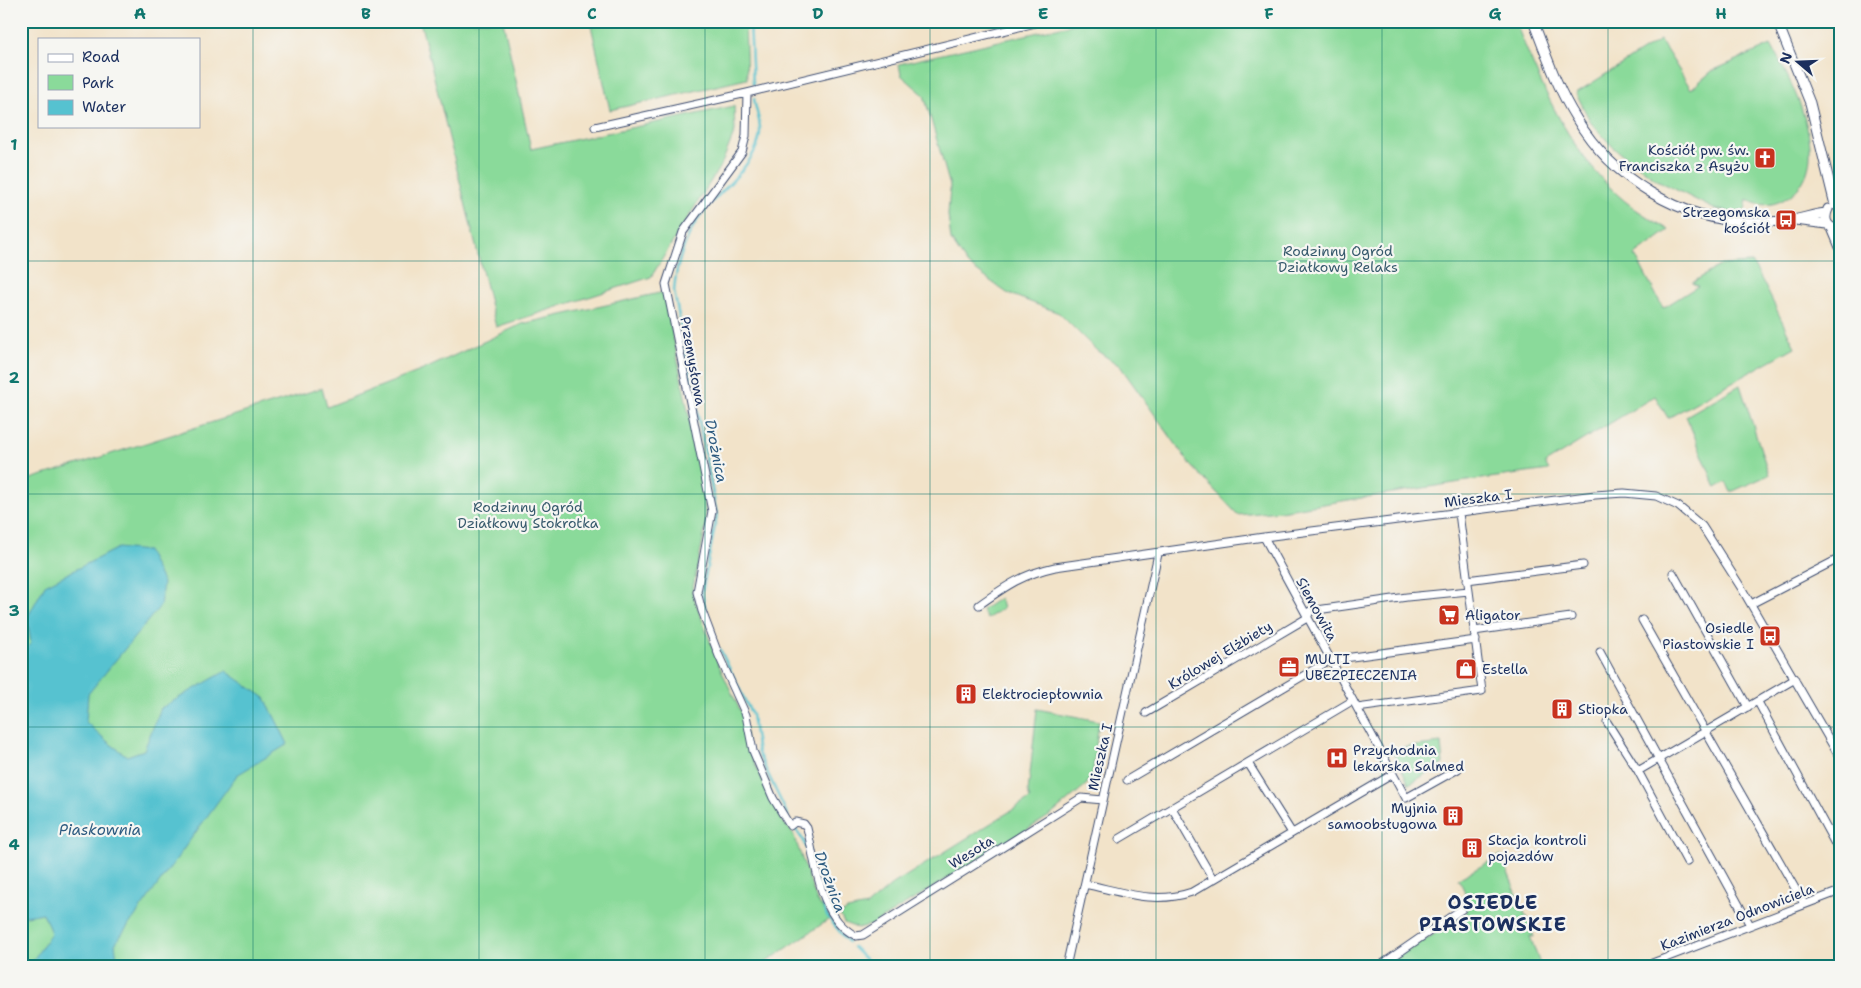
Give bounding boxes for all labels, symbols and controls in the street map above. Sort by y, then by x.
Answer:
text: A [134,3,146,24]
text: B [361,3,371,24]
text: C [587,3,597,24]
text: D [812,3,824,24]
text: E [1038,3,1048,24]
text: F [1264,3,1274,24]
text: G [1489,3,1502,24]
text: H [1715,3,1727,24]
legend [38,38,200,128]
north arrow [1774,38,1824,88]
text: Road [82,47,120,67]
text: N [1775,50,1796,66]
text: Park [82,73,114,93]
text: Water [82,97,126,117]
text: 1 [10,134,18,155]
place label: Kościół pw. św. Franciszka z Asyżu [1619,141,1749,175]
church icon: Kościół pw. św. Franciszka z Asyżu [1753,146,1777,170]
place label: Strzegomska kościół [1683,203,1770,237]
bus stop icon: Strzegomska kościół [1774,208,1798,232]
park label: Rodzinny Ogród Działkowy Relaks [1278,242,1398,276]
street label: Przemysłowa [676,315,710,407]
text: 2 [8,367,20,388]
water label: Drożnica [700,418,732,484]
street label: Mieszka I [1443,485,1513,511]
park label: Rodzinny Ogród Działkowy Stokrotka [457,498,599,532]
street label: Siemowita [1292,574,1342,644]
text: 3 [8,600,20,621]
supermarket icon: Aligator [1437,603,1461,627]
place label: Aligator [1465,606,1521,624]
street label: Królowej Elżbiety [1165,617,1275,693]
place label: Osiedle Piastowskie I [1662,619,1754,653]
bus stop icon: Osiedle Piastowskie I [1758,624,1782,648]
place label: MULTI UBEZPIECZENIA [1305,650,1417,684]
office icon: MULTI UBEZPIECZENIA [1277,655,1301,679]
shop icon: Estella [1454,657,1478,681]
place label: Estella [1482,660,1528,678]
building icon: Elektrociepłownia [954,682,978,706]
place label: Elektrociepłownia [982,685,1103,703]
building icon: Stiopka [1550,697,1574,721]
place label: Stiopka [1578,700,1628,718]
street label: Mieszka I [1084,721,1117,792]
place label: Przychodnia lekarska Salmed [1353,741,1464,775]
hospital icon: Przychodnia lekarska Salmed [1325,746,1349,770]
place label: Myjnia samoobsługowa [1327,799,1437,833]
building icon: Myjnia samoobsługowa [1441,804,1465,828]
water label: Piaskownia [59,820,141,840]
street label: Wesoła [945,831,997,873]
place label: Stacja kontroli pojazdów [1488,831,1587,865]
text: 4 [8,834,20,855]
building icon: Stacja kontroli pojazdów [1460,836,1484,860]
water label: Drożnica [810,848,850,916]
street label: Kazimierza Odnowiciela [1658,879,1817,955]
district label: OSIEDLE PIASTOWSKIE [1419,890,1567,937]

